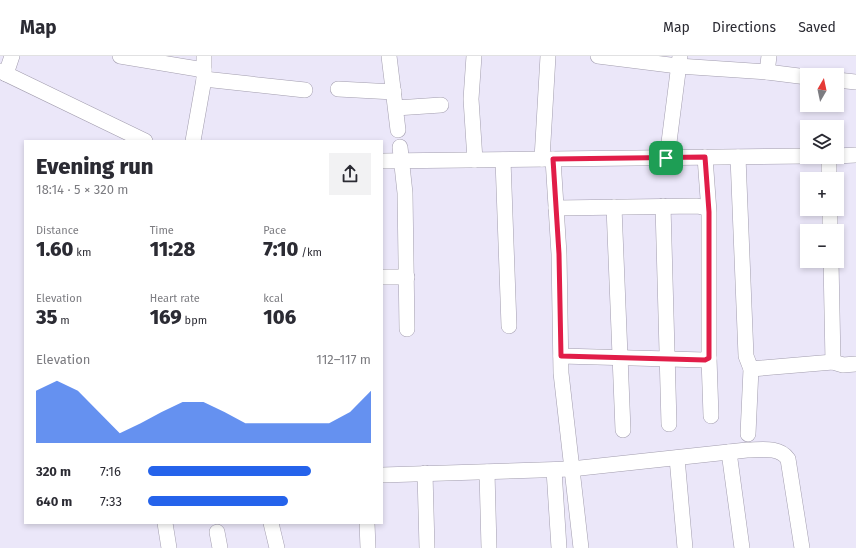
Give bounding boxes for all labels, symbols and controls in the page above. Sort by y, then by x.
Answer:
text: Map [20,16,57,39]
text: Map [663,19,690,36]
text: Directions [712,19,776,36]
text: Saved [798,19,836,36]
north arrow [800,68,844,112]
map controls [800,68,844,268]
button: layers [800,120,844,164]
pin [649,141,683,175]
icon: arrive [655,147,677,169]
text: Evening run [36,153,153,180]
button: share [329,153,371,195]
button: + [800,172,844,216]
text: 18:14 · 5 × 320 m [36,182,128,197]
text: Distance [36,224,79,237]
text: Time [150,224,174,237]
text: Pace [263,224,286,237]
button: − [800,224,844,268]
text: 1.60 [36,237,73,261]
text: 11:28 [150,237,195,261]
text: 7:10 [263,237,298,261]
text: km [73,246,91,259]
text: /km [298,246,322,259]
text: Elevation [36,292,82,305]
text: Heart rate [150,292,200,305]
text: kcal [263,292,283,305]
text: 35 [36,305,57,329]
text: 169 [150,305,182,329]
text: 106 [263,305,296,329]
text: m [57,314,70,327]
text: bpm [182,314,207,327]
text: Elevation [36,352,90,367]
text: 112–117 m [316,352,371,367]
text: 320 m [36,464,71,479]
text: 7:16 [100,464,121,479]
text: 640 m [36,494,72,509]
text: 7:33 [100,494,122,509]

